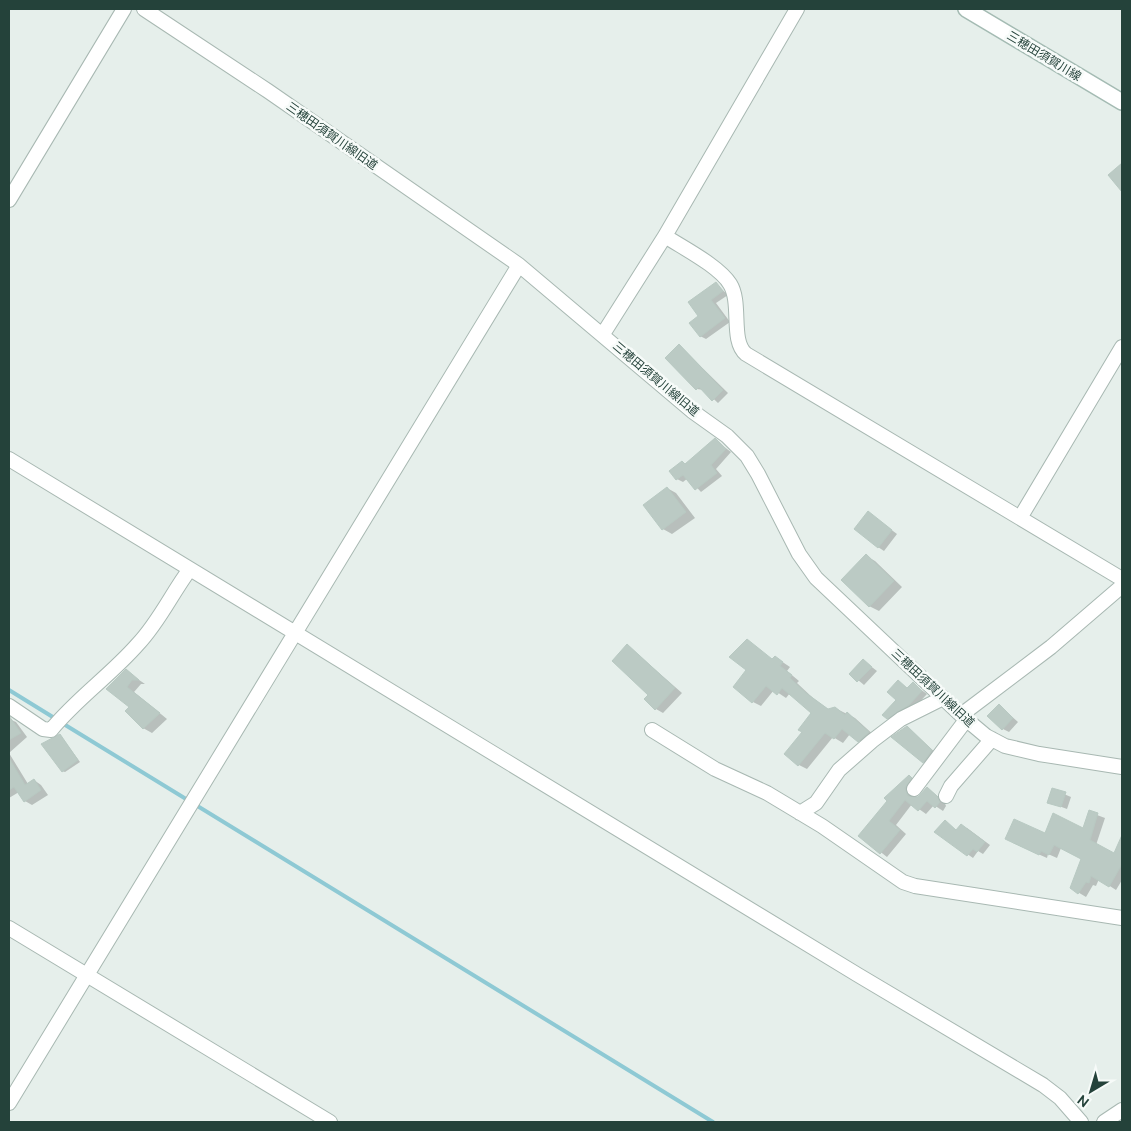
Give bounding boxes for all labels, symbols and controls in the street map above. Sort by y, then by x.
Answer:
street label: 三穂田須賀川線 [1005,28,1084,83]
street label: 三穂田須賀川線旧道 [284,99,380,172]
street label: 三穂田須賀川線旧道 [611,339,702,418]
street label: 三穂田須賀川線旧道 [889,646,977,729]
north arrow [1066,1066,1116,1116]
text: N [1074,1092,1092,1111]

